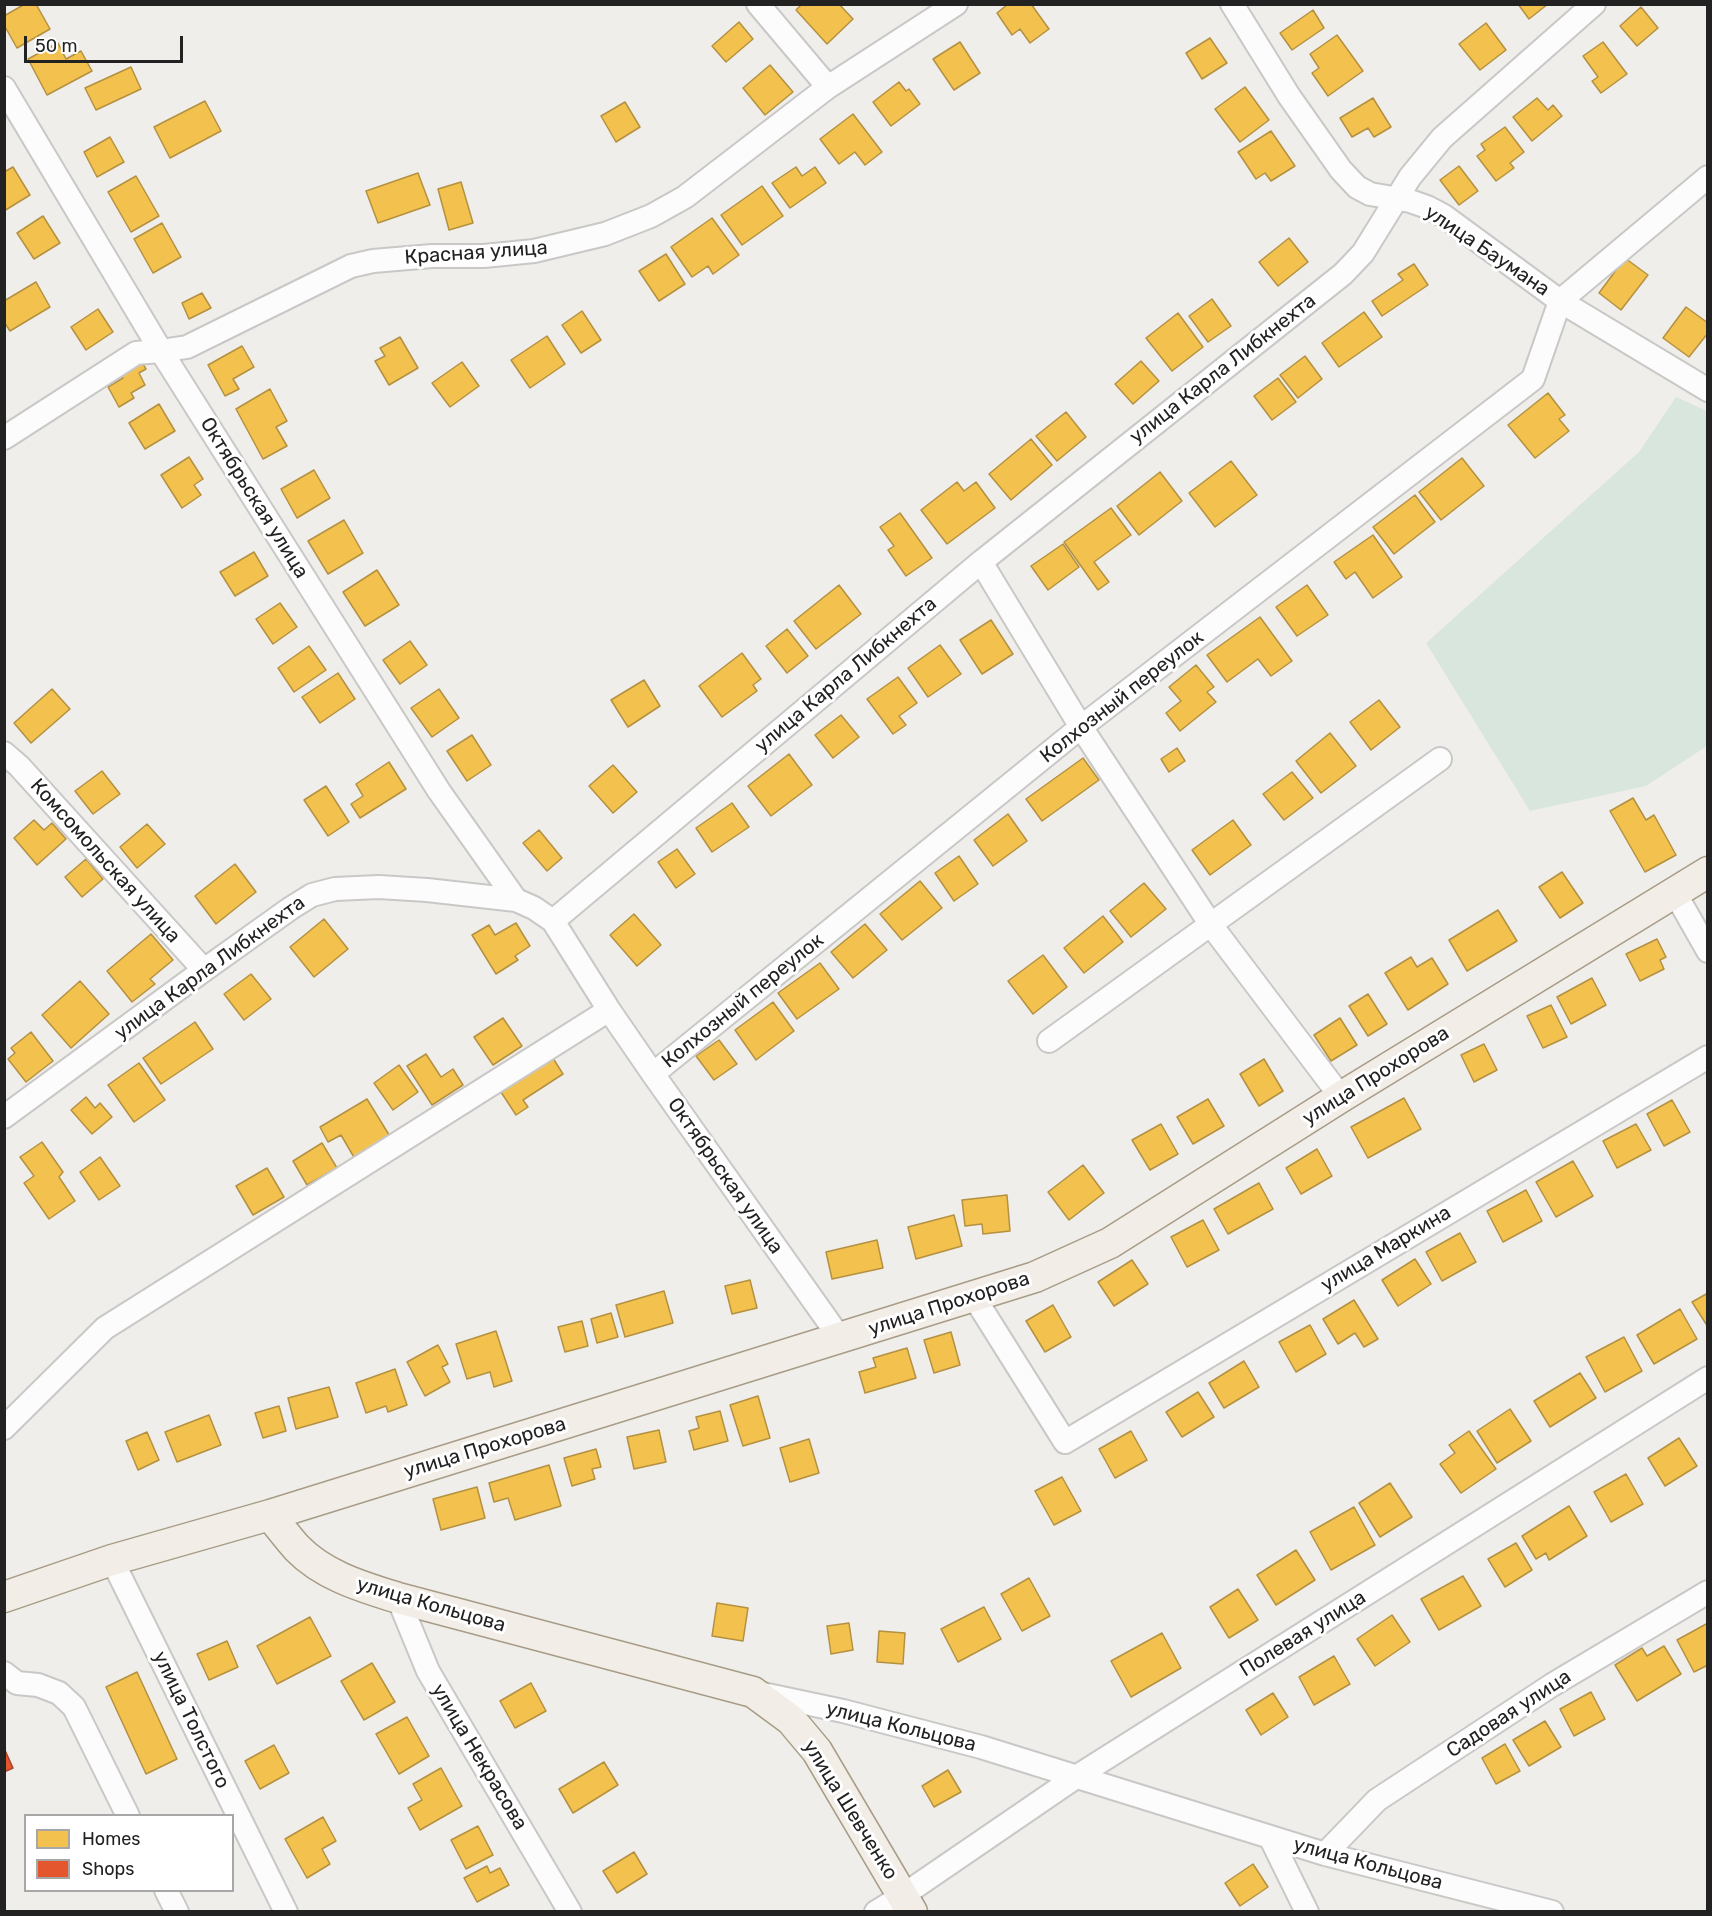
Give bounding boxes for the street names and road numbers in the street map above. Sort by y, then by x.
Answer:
street label: улица Баумана [1420,200,1554,302]
street label: Красная улица [404,236,548,270]
street label: улица Карла Либкнехта [1125,289,1321,449]
street label: Октябрьская улица [195,413,313,583]
street label: улица Карла Либкнехта [750,592,942,758]
street label: Колхозный переулок [1035,626,1209,768]
street label: Комсомольская улица [25,774,185,948]
street label: улица Карла Либкнехта [110,891,310,1045]
street label: Колхозный переулок [657,928,829,1074]
street label: улица Прохорова [1298,1021,1454,1131]
street label: Октябрьская улица [662,1093,788,1259]
street label: улица Маркина [1317,1201,1455,1297]
street label: улица Прохорова [865,1267,1033,1341]
street label: улица Прохорова [401,1412,569,1484]
street label: улица Кольцова [354,1572,508,1638]
street label: Полевая улица [1236,1586,1370,1682]
street label: улица Толстого [147,1648,235,1792]
street label: Садовая улица [1442,1665,1576,1763]
street label: улица Некрасова [426,1680,532,1834]
street label: улица Кольцова [824,1697,978,1757]
street label: улица Шевченко [797,1736,903,1884]
street label: улица Кольцова [1291,1833,1445,1895]

